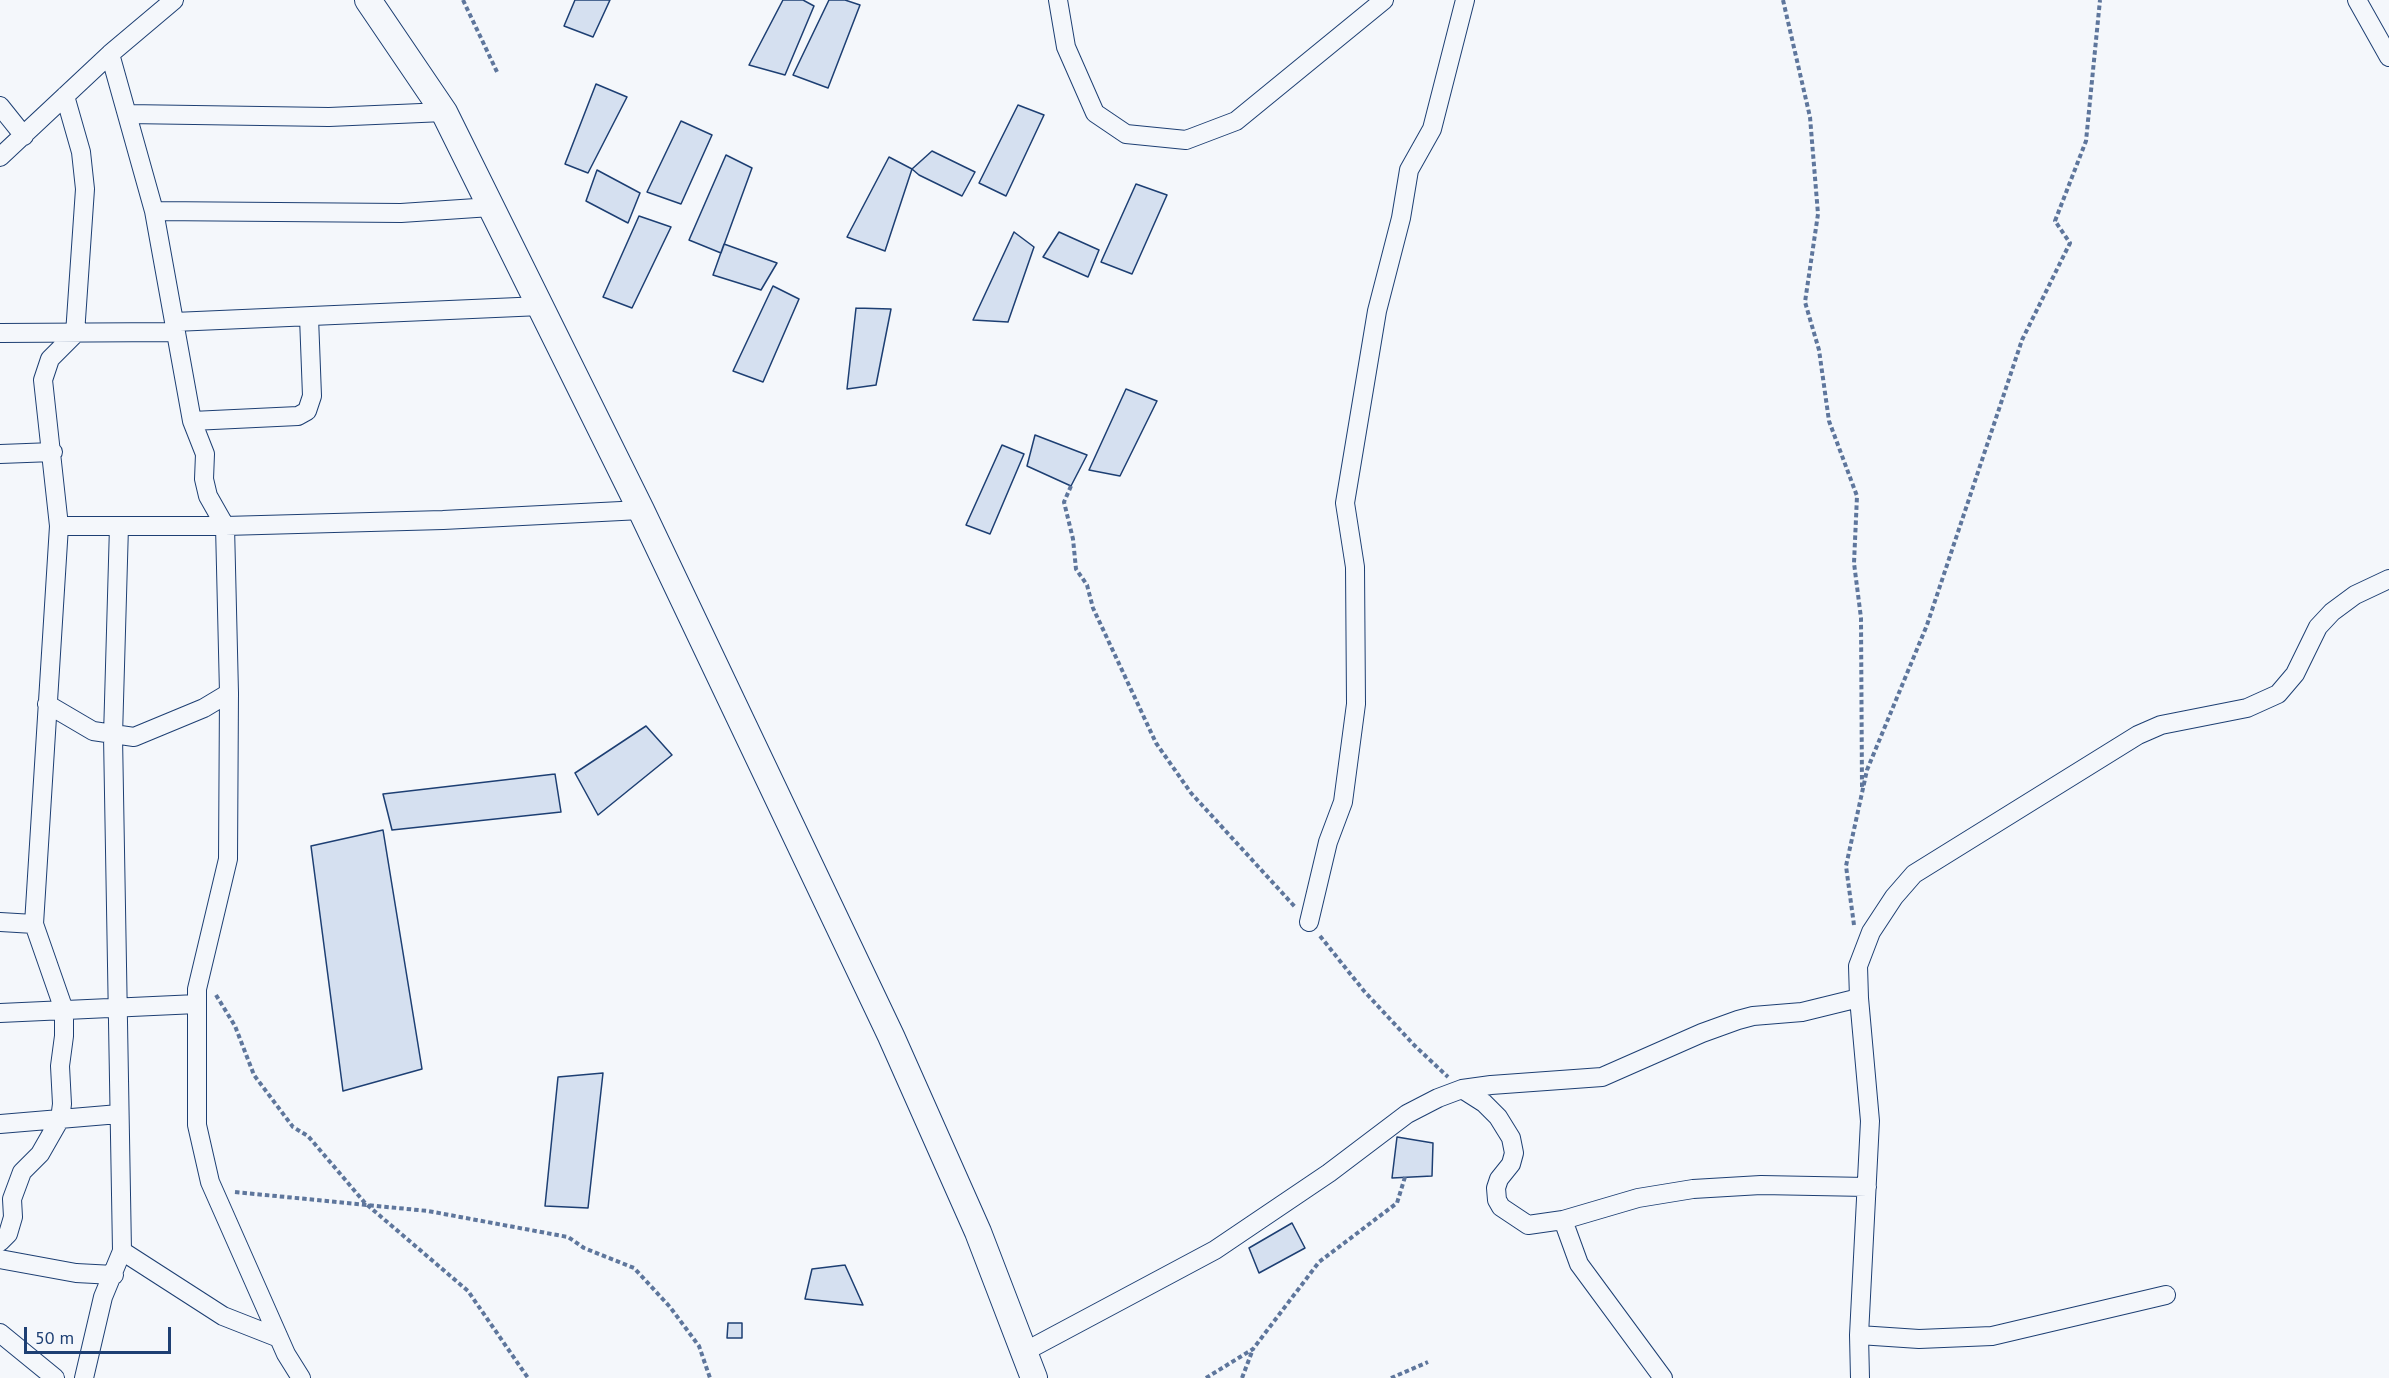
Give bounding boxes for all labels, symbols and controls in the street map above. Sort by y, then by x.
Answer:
scale bar [27,1315,174,1353]
text: 50 m [35,1326,74,1349]

